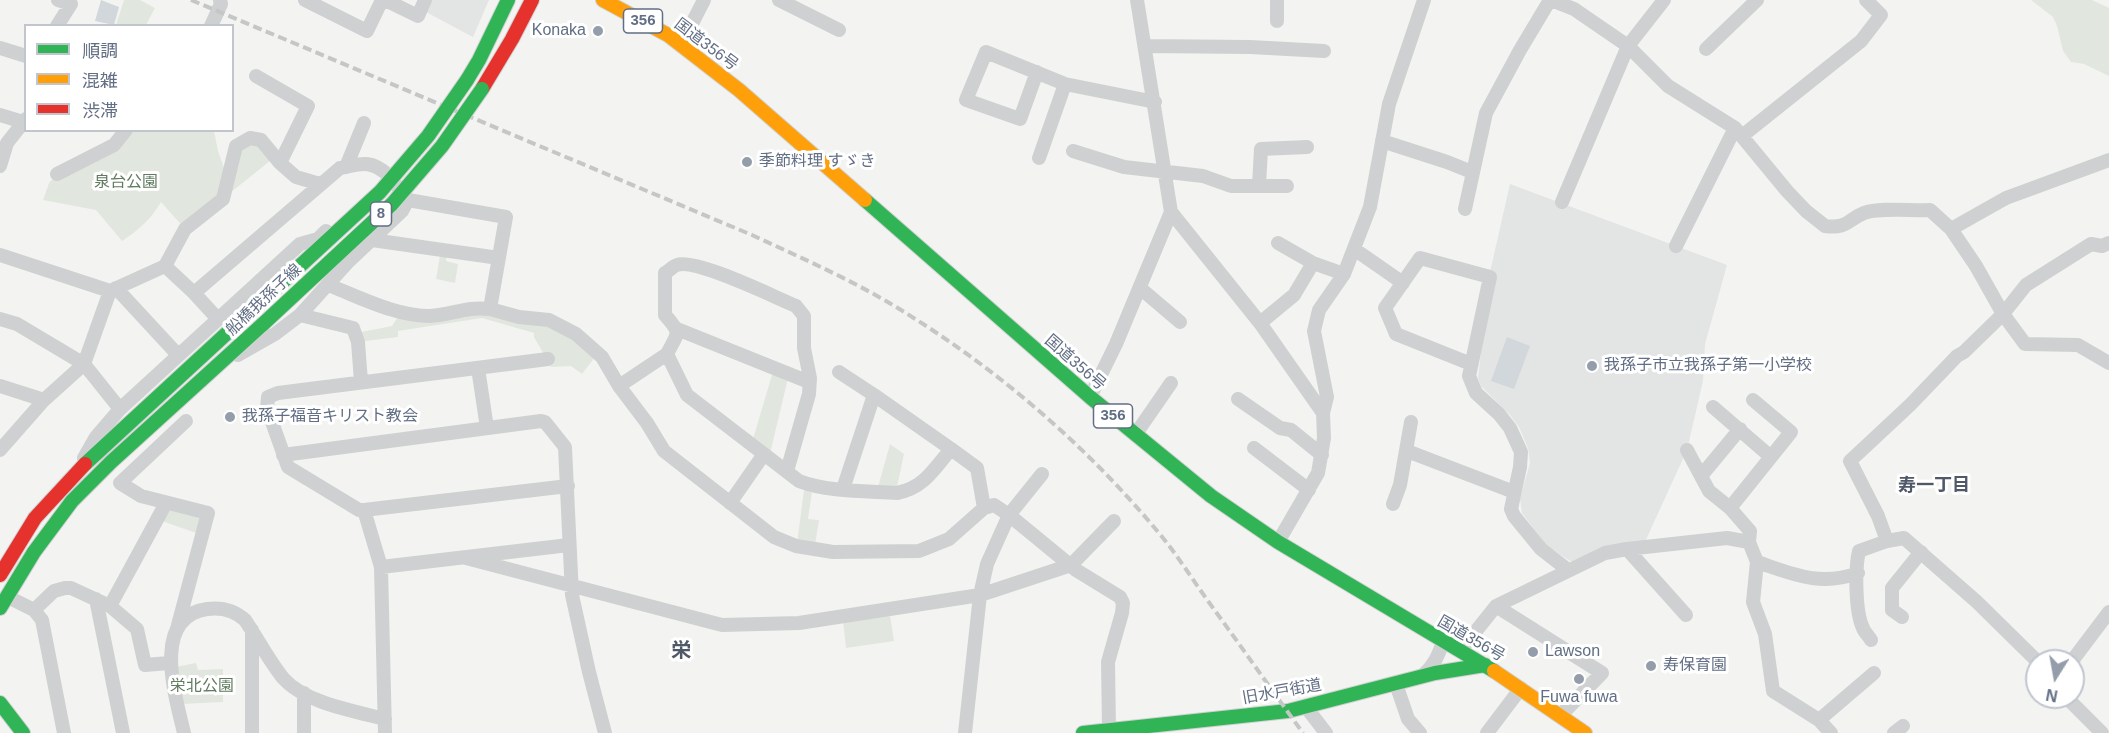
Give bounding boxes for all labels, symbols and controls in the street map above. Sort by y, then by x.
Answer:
road number: 356 [624,9,662,33]
street label: 国道356号 [670,15,742,75]
place label: Konaka [532,21,586,41]
legend [24,24,234,132]
marker: Konaka [591,24,605,38]
text: 順調 [82,41,118,61]
text: 混雑 [82,71,118,91]
text: 渋滞 [82,101,118,121]
place label: 季節料理 すゞき [759,152,875,172]
marker: 季節料理 すゞき [740,155,754,169]
park label: 泉台公園 [94,173,158,193]
road number: 8 [370,202,392,226]
street label: 船橋我孫子線 [222,260,306,340]
street label: 国道356号 [1041,331,1109,395]
place label: 我孫子市立我孫子第一小学校 [1604,356,1812,376]
marker: 我孫子市立我孫子第一小学校 [1585,359,1599,373]
road number: 356 [1094,404,1132,428]
place label: 我孫子福音キリスト教会 [242,407,418,427]
marker: 我孫子福音キリスト教会 [223,410,237,424]
district label: 寿一丁目 [1898,475,1970,497]
street label: 国道356号 [1434,612,1508,666]
district label: 栄 [671,639,691,663]
place label: Lawson [1545,642,1600,662]
marker: Lawson [1526,645,1540,659]
north arrow [2025,649,2085,709]
place label: 寿保育園 [1663,656,1727,676]
marker: 寿保育園 [1644,659,1658,673]
marker: Fuwa fuwa [1572,672,1586,686]
street label: 旧水戸街道 [1241,676,1323,708]
park label: 栄北公園 [170,677,234,697]
text: N [2045,686,2059,705]
place label: Fuwa fuwa [1540,688,1618,708]

